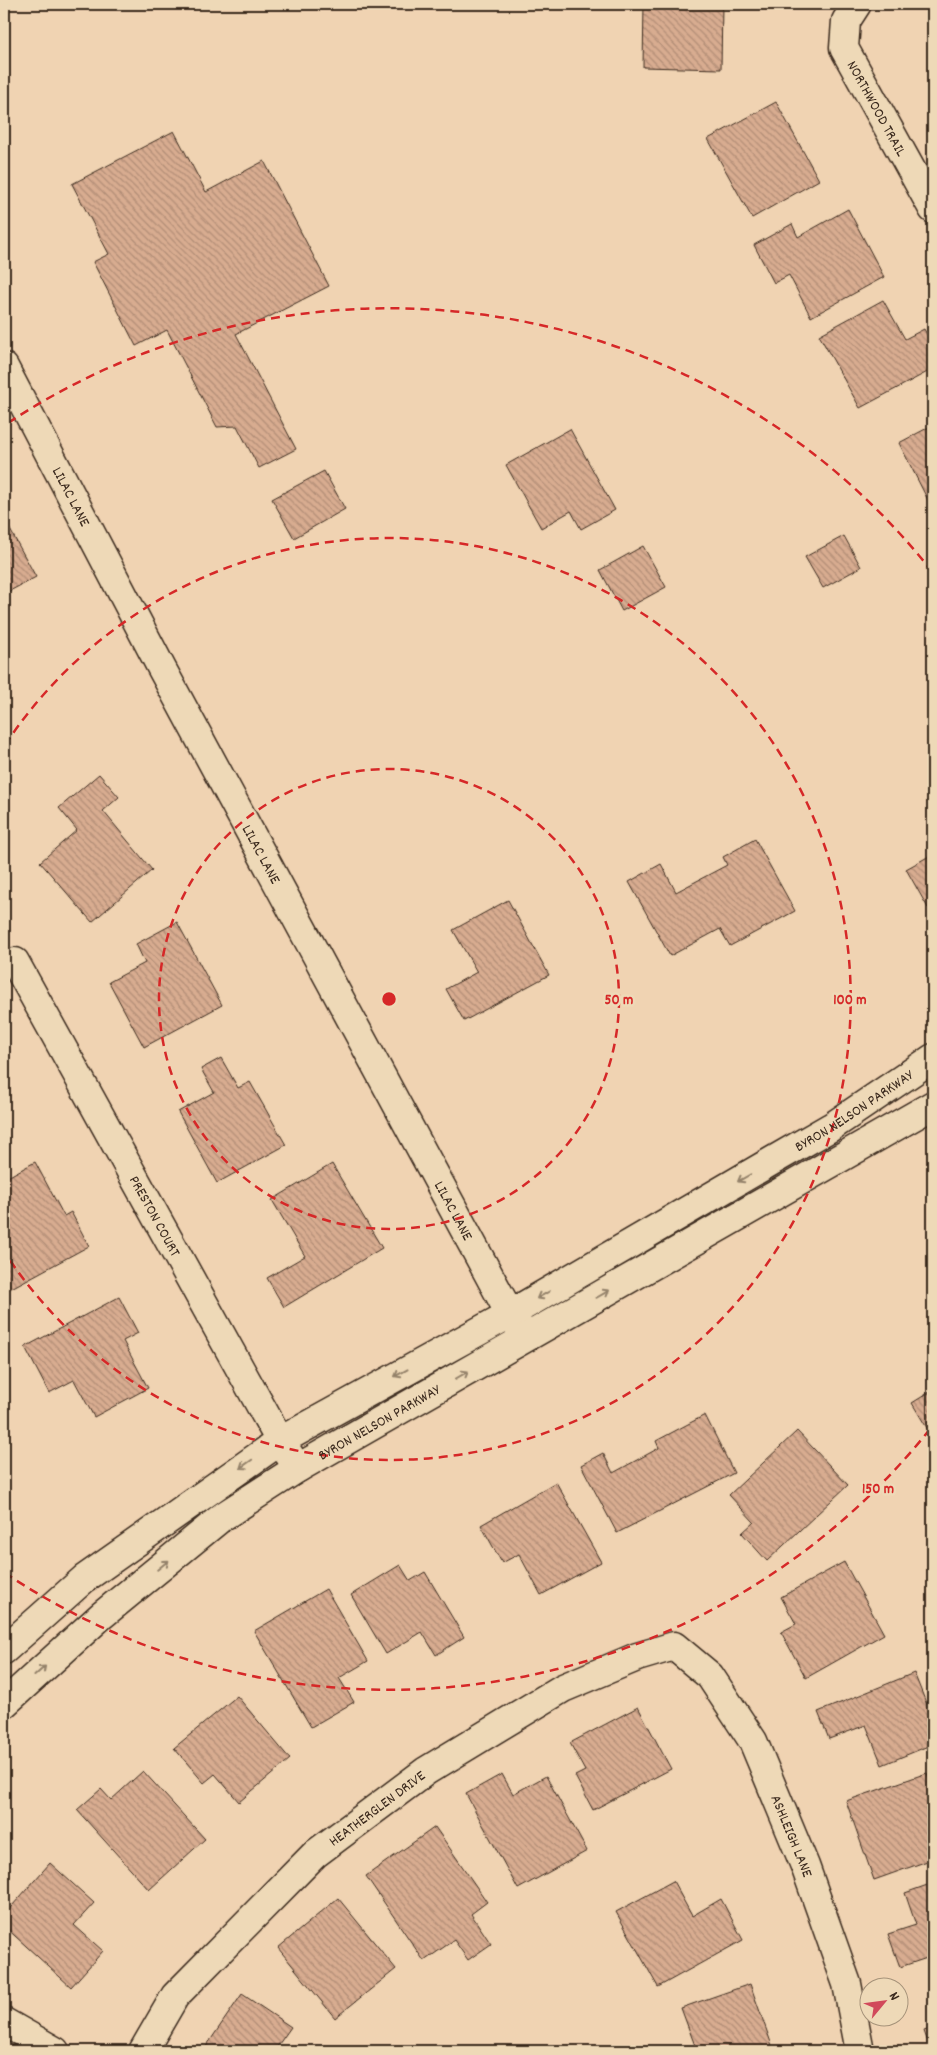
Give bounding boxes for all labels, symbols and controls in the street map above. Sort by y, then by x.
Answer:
street label: NORTHWOOD TRAIL [840,57,911,161]
street label: LILAC LANE [45,464,95,531]
street label: LILAC LANE [235,821,285,889]
centre of rings [380,990,398,1008]
text: 50 m [605,990,633,1012]
text: 100 m [833,990,867,1012]
street label: BYRON NELSON PARKWAY [791,1065,919,1159]
street label: PRESTON COURT [122,1172,185,1261]
one-way arrow [738,1173,752,1183]
street label: LILAC LANE [427,1178,477,1245]
one-way arrow [595,1289,610,1298]
one-way arrow [537,1290,551,1300]
one-way arrow [394,1369,409,1379]
one-way arrow [454,1369,468,1379]
street label: BYRON NELSON PARKWAY [315,1380,446,1467]
one-way arrow [239,1459,253,1469]
text: 150 m [862,1479,894,1501]
one-way arrow [156,1559,169,1570]
one-way arrow [33,1665,46,1677]
street label: HEATHERGLEN DRIVE [325,1766,431,1853]
street label: ASHLEIGH LANE [764,1792,817,1881]
north arrow [860,1978,910,2028]
text: N [883,1989,904,2005]

